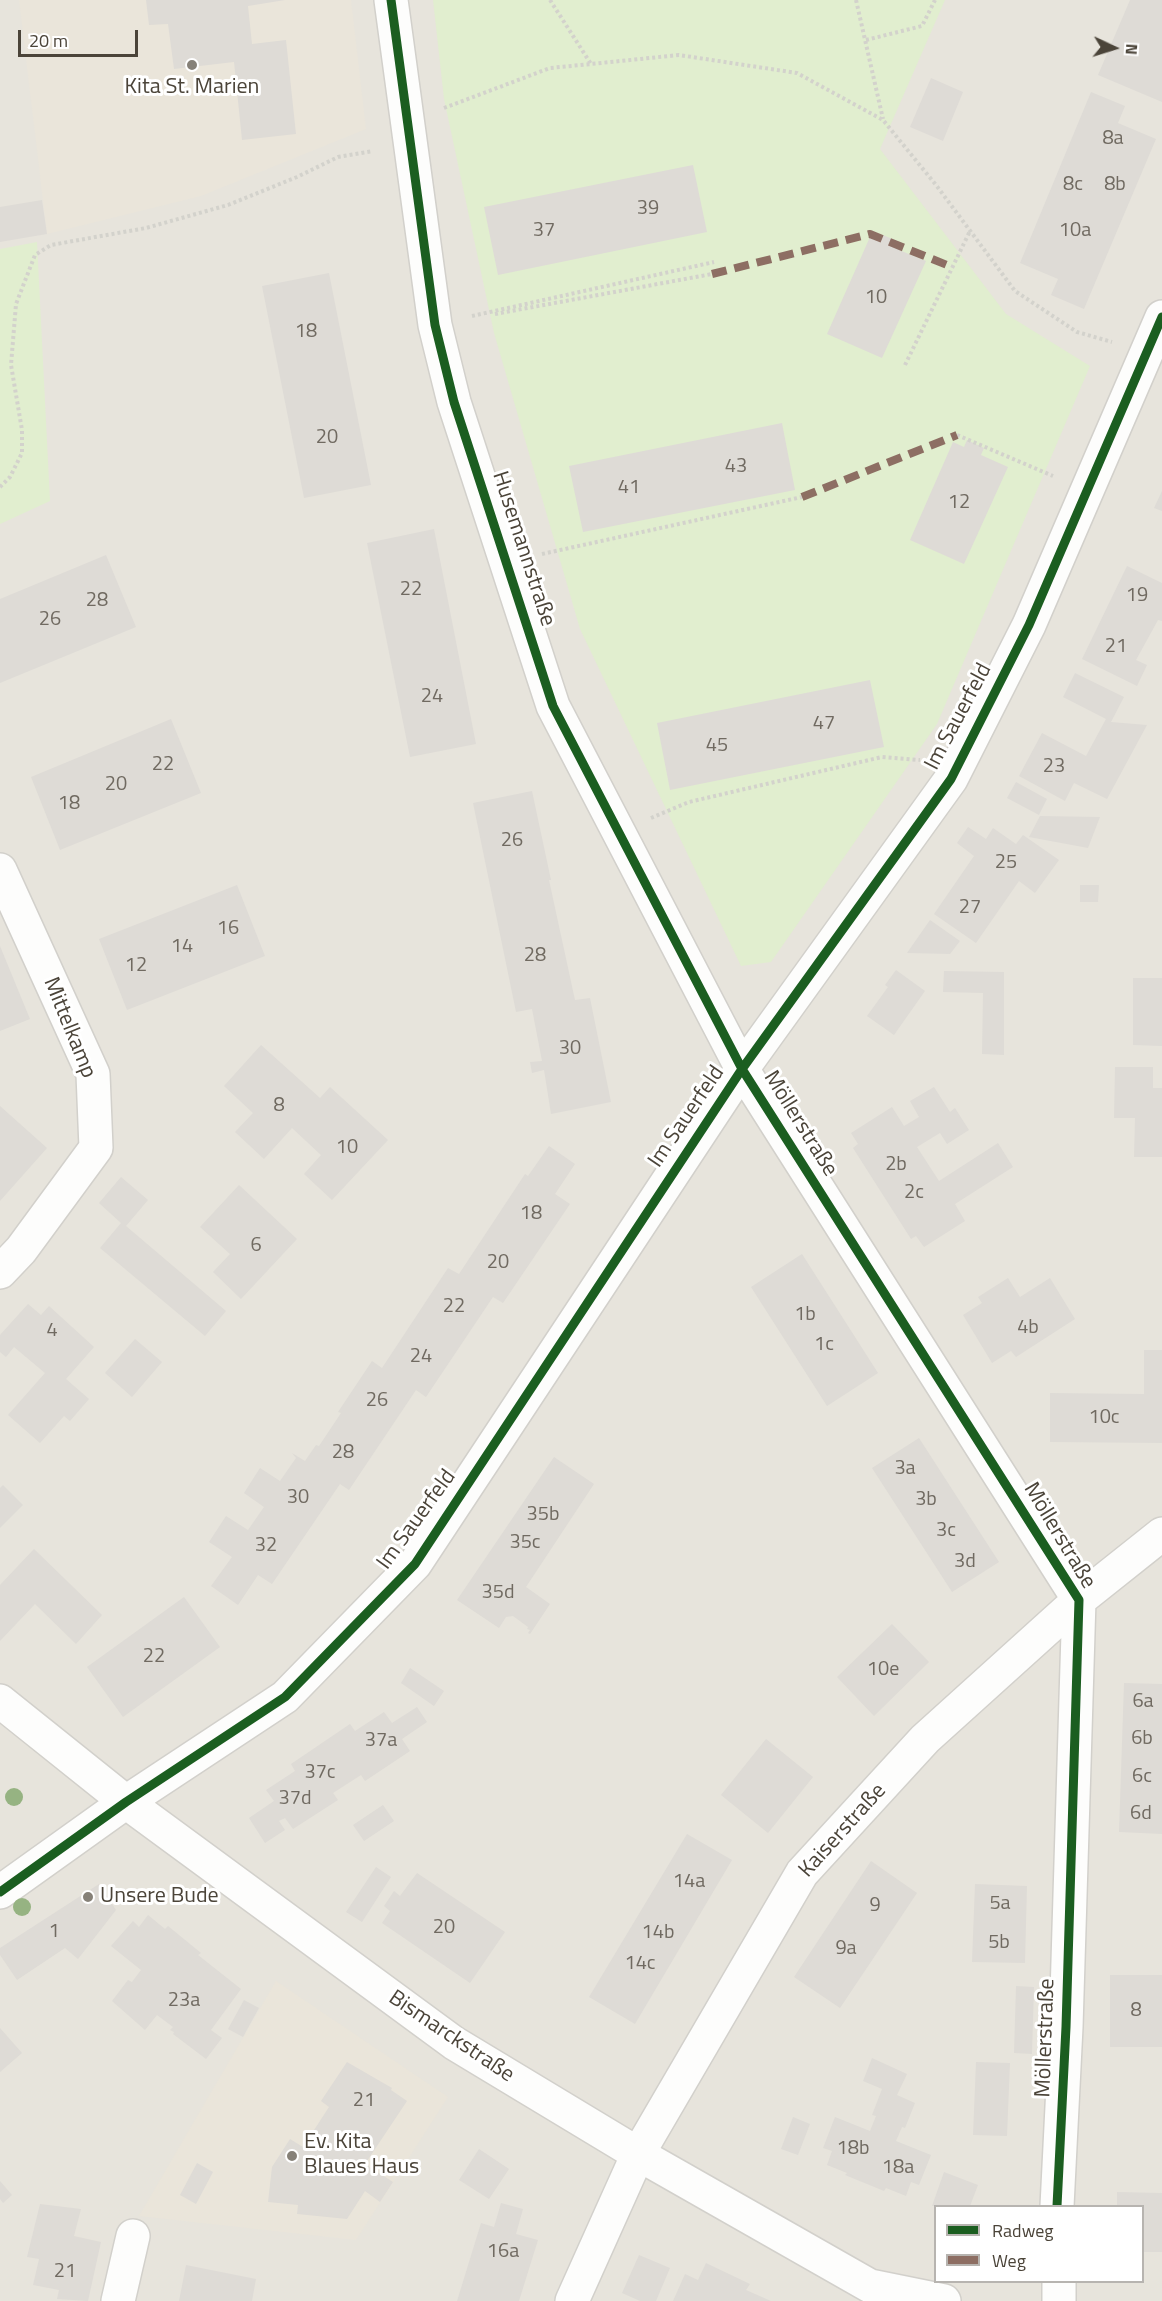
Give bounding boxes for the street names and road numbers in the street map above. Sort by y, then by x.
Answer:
street label: Husemannstraße [486,468,560,630]
street label: Im Sauerfeld [920,659,998,775]
street label: Mittelkamp [37,974,101,1082]
street label: Im Sauerfeld [643,1061,731,1173]
street label: Möllerstraße [757,1066,843,1182]
street label: Im Sauerfeld [372,1465,462,1575]
street label: Möllerstraße [1017,1478,1101,1594]
street label: Kaiserstraße [794,1778,892,1884]
street label: Möllerstraße [1031,1978,1061,2098]
street label: Bismarckstraße [383,1985,519,2089]

